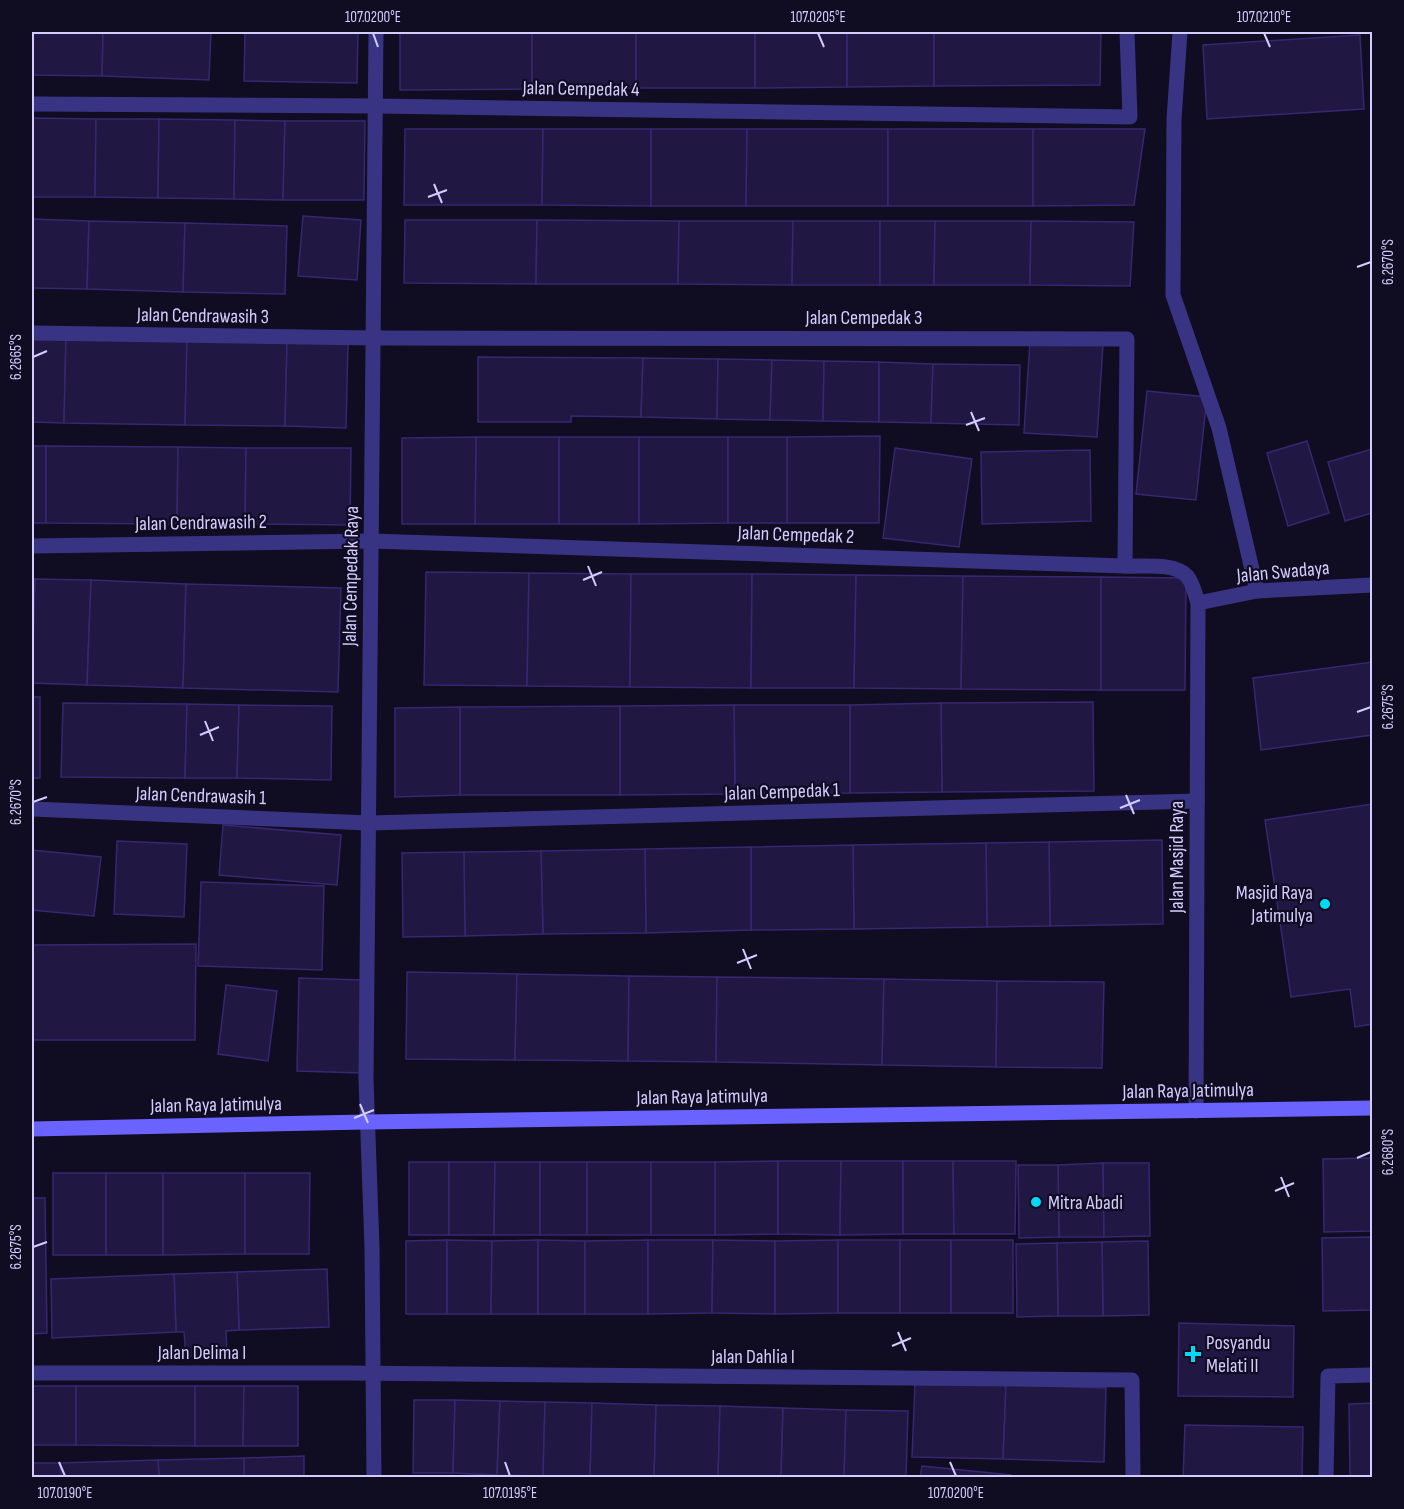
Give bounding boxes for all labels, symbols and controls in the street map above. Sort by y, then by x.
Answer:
text: 107.0200°E [345,8,401,27]
text: 107.0205°E [790,8,846,27]
text: 107.0210°E [1237,8,1291,27]
street label: Jalan Cempedak 4 [521,76,640,102]
text: 6.2670°S [1379,239,1398,285]
street label: Jalan Cendrawasih 3 [136,303,269,329]
street label: Jalan Cempedak 3 [805,306,922,330]
text: 6.2665°S [7,334,26,380]
street label: Jalan Cempedak Raya [338,506,364,647]
street label: Jalan Cendrawasih 2 [134,510,267,536]
street label: Jalan Cempedak 2 [736,521,855,549]
street label: Jalan Swadaya [1235,556,1331,588]
text: 6.2675°S [1379,684,1398,730]
street label: Jalan Cempedak 1 [723,778,840,806]
text: 6.2670°S [7,779,26,825]
street label: Jalan Cendrawasih 1 [134,782,267,810]
street label: Jalan Masjid Raya [1165,801,1189,914]
place label: Masjid Raya Jatimulya [1236,881,1313,928]
marker: Masjid Raya Jatimulya [1318,897,1332,911]
street label: Jalan Raya Jatimulya [1121,1078,1254,1104]
street label: Jalan Raya Jatimulya [635,1084,768,1110]
street label: Jalan Raya Jatimulya [149,1092,282,1118]
text: 6.2680°S [1379,1129,1398,1175]
place label: Mitra Abadi [1048,1191,1123,1215]
marker: Mitra Abadi [1029,1195,1043,1209]
text: 6.2675°S [7,1224,26,1270]
place label: Posyandu Melati II [1206,1331,1270,1378]
street label: Jalan Delima I [157,1341,246,1365]
street label: Jalan Dahlia I [710,1345,795,1369]
marker: Posyandu Melati II [1184,1345,1202,1363]
text: 107.0190°E [38,1484,92,1503]
text: 107.0195°E [483,1484,537,1503]
text: 107.0200°E [928,1484,984,1503]

